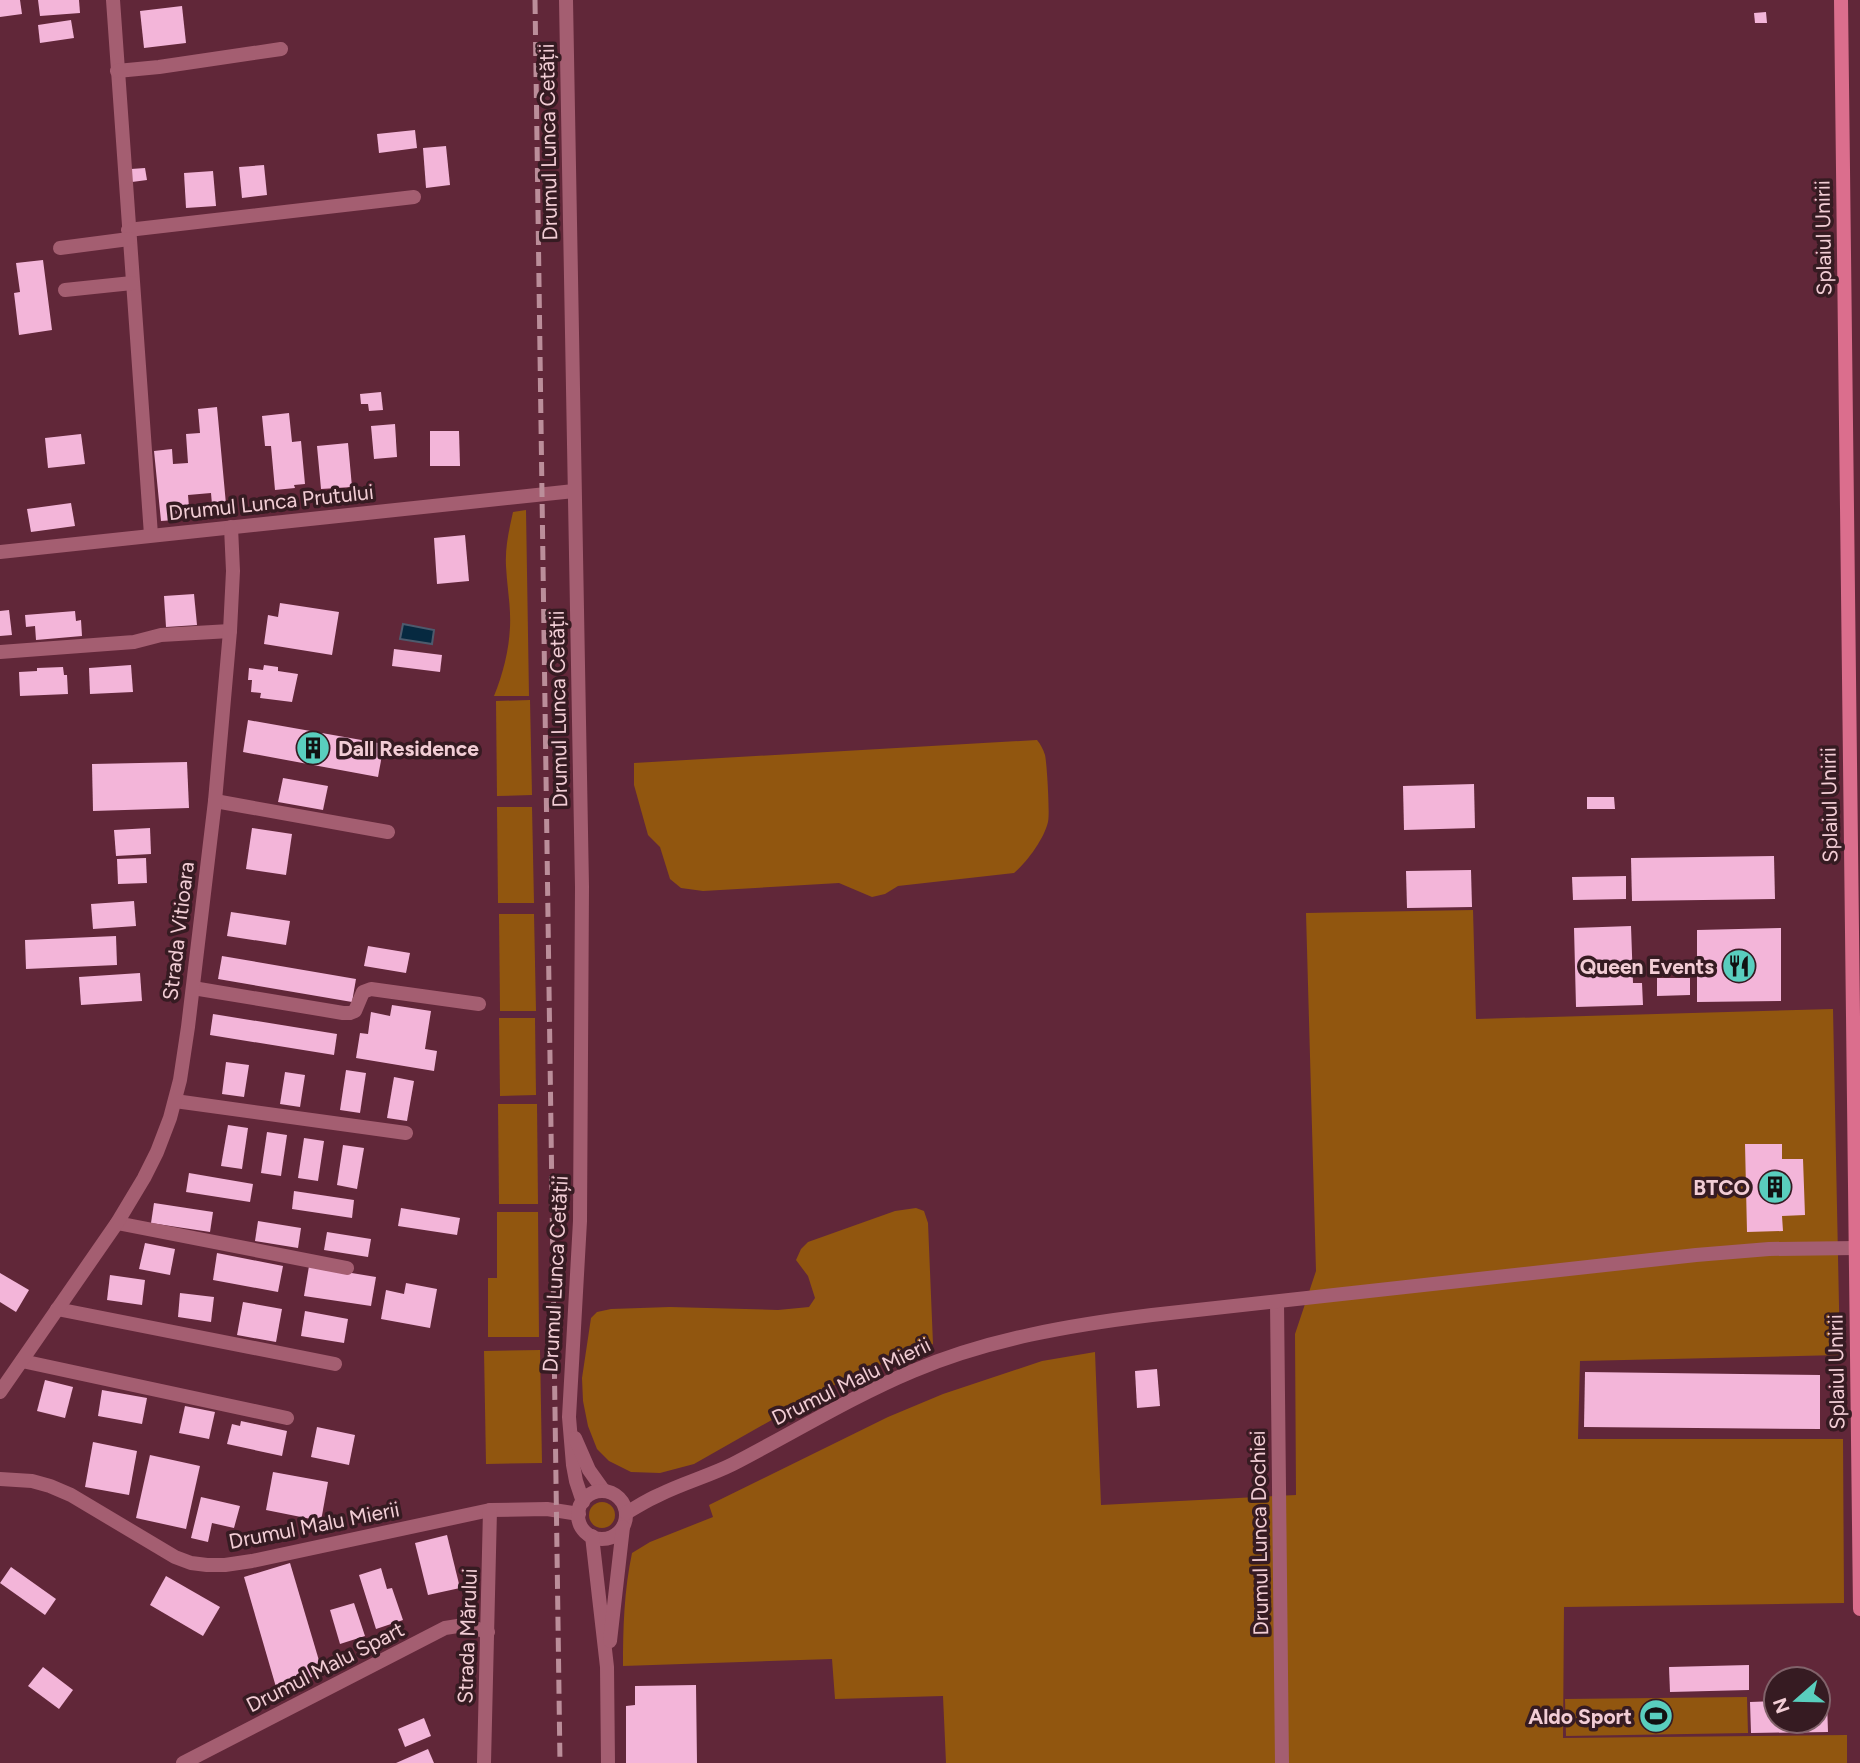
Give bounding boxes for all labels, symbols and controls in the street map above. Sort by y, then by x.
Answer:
street label: Drumul Lunca Cetății [534,43,562,241]
street label: Splaiul Unirii [1809,180,1837,296]
street label: Drumul Lunca Prutului [167,479,375,525]
street label: Drumul Lunca Cetății [544,610,572,808]
building icon: Dall Residence [294,729,332,767]
place label: Dall Residence [338,736,479,761]
street label: Splaiul Unirii [1815,747,1843,863]
street label: Strada Vitioara [157,860,199,1002]
restaurant icon: Queen Events [1720,947,1758,985]
place label: Queen Events [1580,954,1714,979]
building icon: BTCO [1756,1168,1794,1206]
street label: Drumul Lunca Cetății [537,1175,573,1373]
place label: BTCO [1693,1175,1750,1200]
street label: Splaiul Unirii [1822,1314,1850,1430]
street label: Drumul Malu Mierii [768,1332,934,1430]
street label: Drumul Lunca Dochiei [1245,1430,1273,1636]
street label: Drumul Malu Mierii [226,1496,402,1554]
street label: Strada Mărului [452,1568,482,1704]
street label: Drumul Malu Spart [242,1616,408,1718]
north arrow [1762,1665,1832,1735]
text: N [1768,1695,1795,1716]
sports icon: Aldo Sport [1637,1697,1675,1735]
place label: Aldo Sport [1528,1704,1632,1729]

